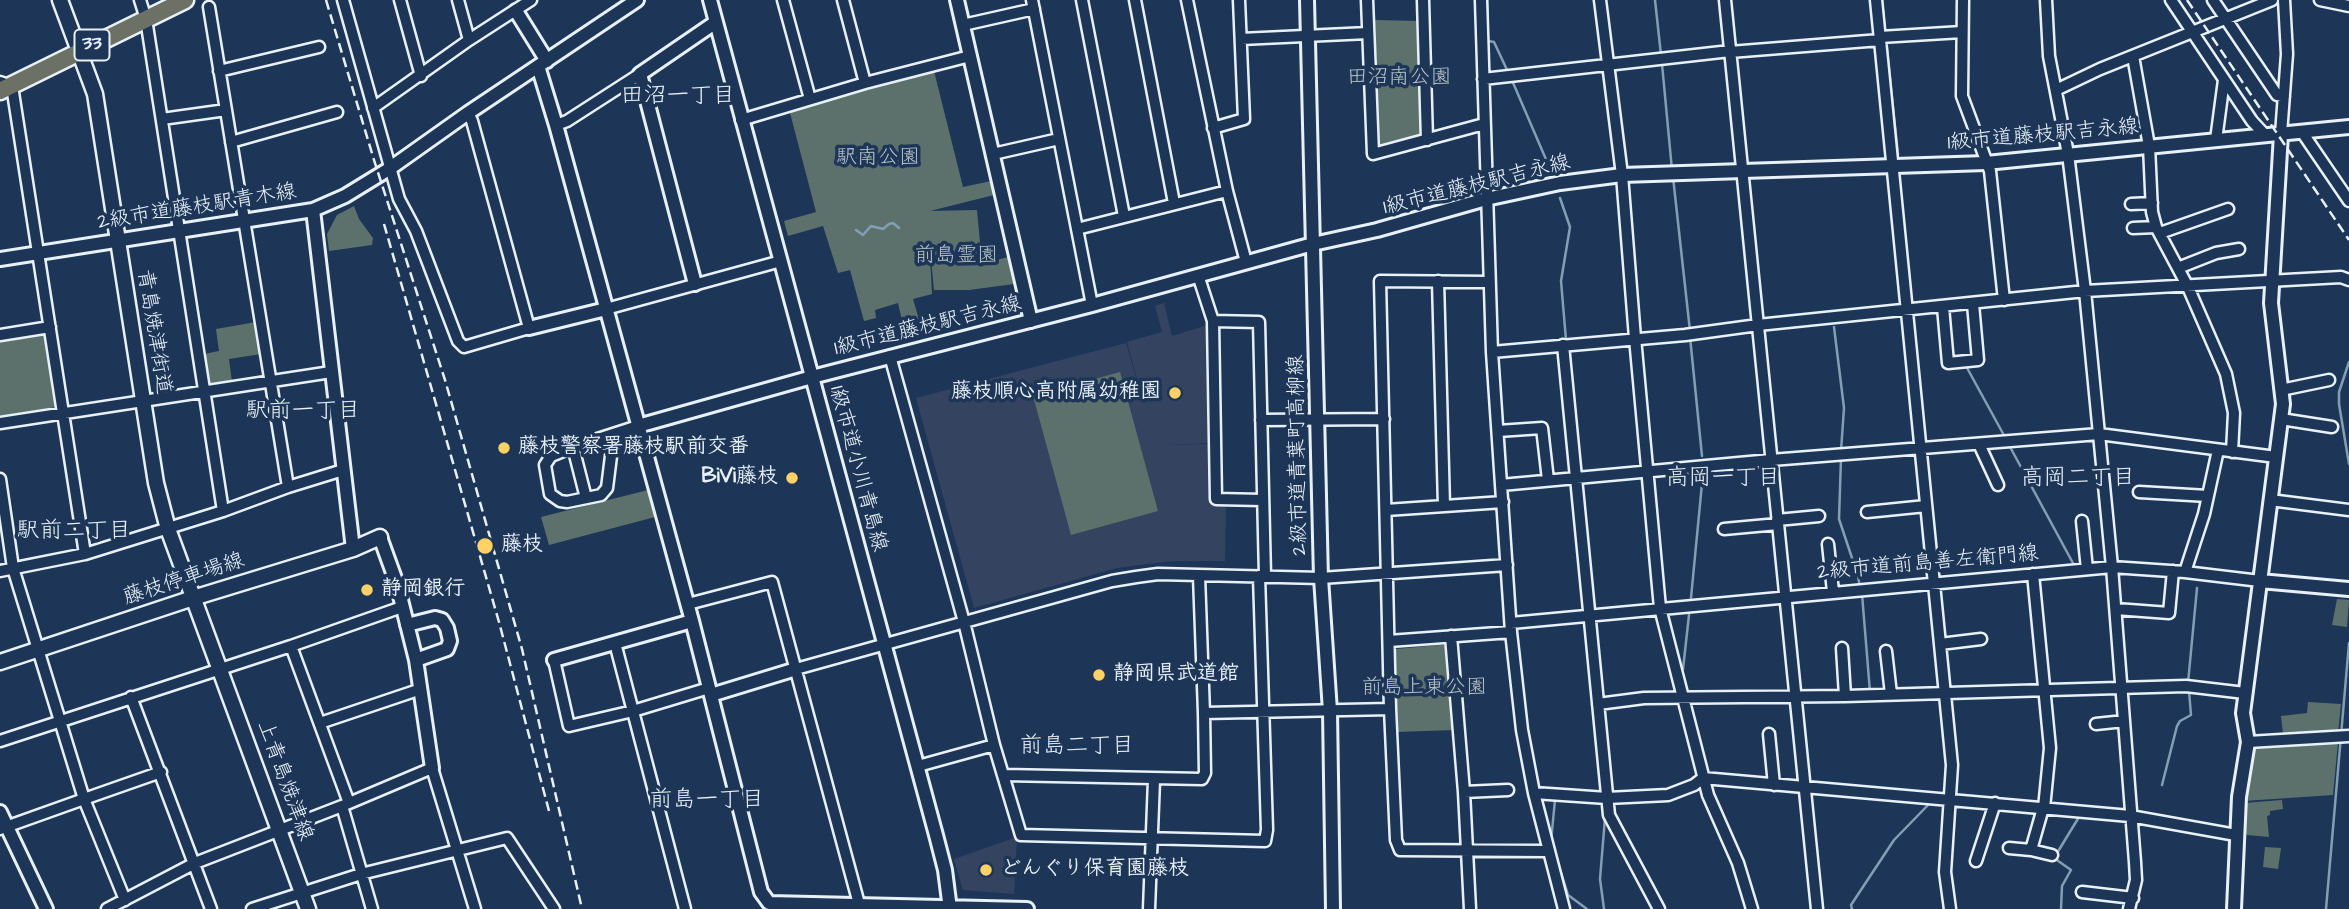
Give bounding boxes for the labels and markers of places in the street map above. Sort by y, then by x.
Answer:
place label: 藤枝順心高附属幼稚園 [951,380,1161,406]
marker: 藤枝順心高附属幼稚園 [1167,385,1183,401]
place label: 藤枝警察署藤枝駅前交番 [518,435,749,461]
marker: 藤枝警察署藤枝駅前交番 [496,440,512,456]
place label: BiVi藤枝 [702,465,778,491]
marker: BiVi藤枝 [784,470,800,486]
place label: 藤枝 [501,533,543,559]
marker: 藤枝 [475,536,495,556]
place label: 静岡銀行 [381,577,465,603]
marker: 静岡銀行 [359,582,375,598]
place label: 静岡県武道館 [1113,662,1239,688]
marker: 静岡県武道館 [1091,667,1107,683]
place label: どんぐり保育園藤枝 [1000,857,1189,883]
marker: どんぐり保育園藤枝 [978,862,994,878]

